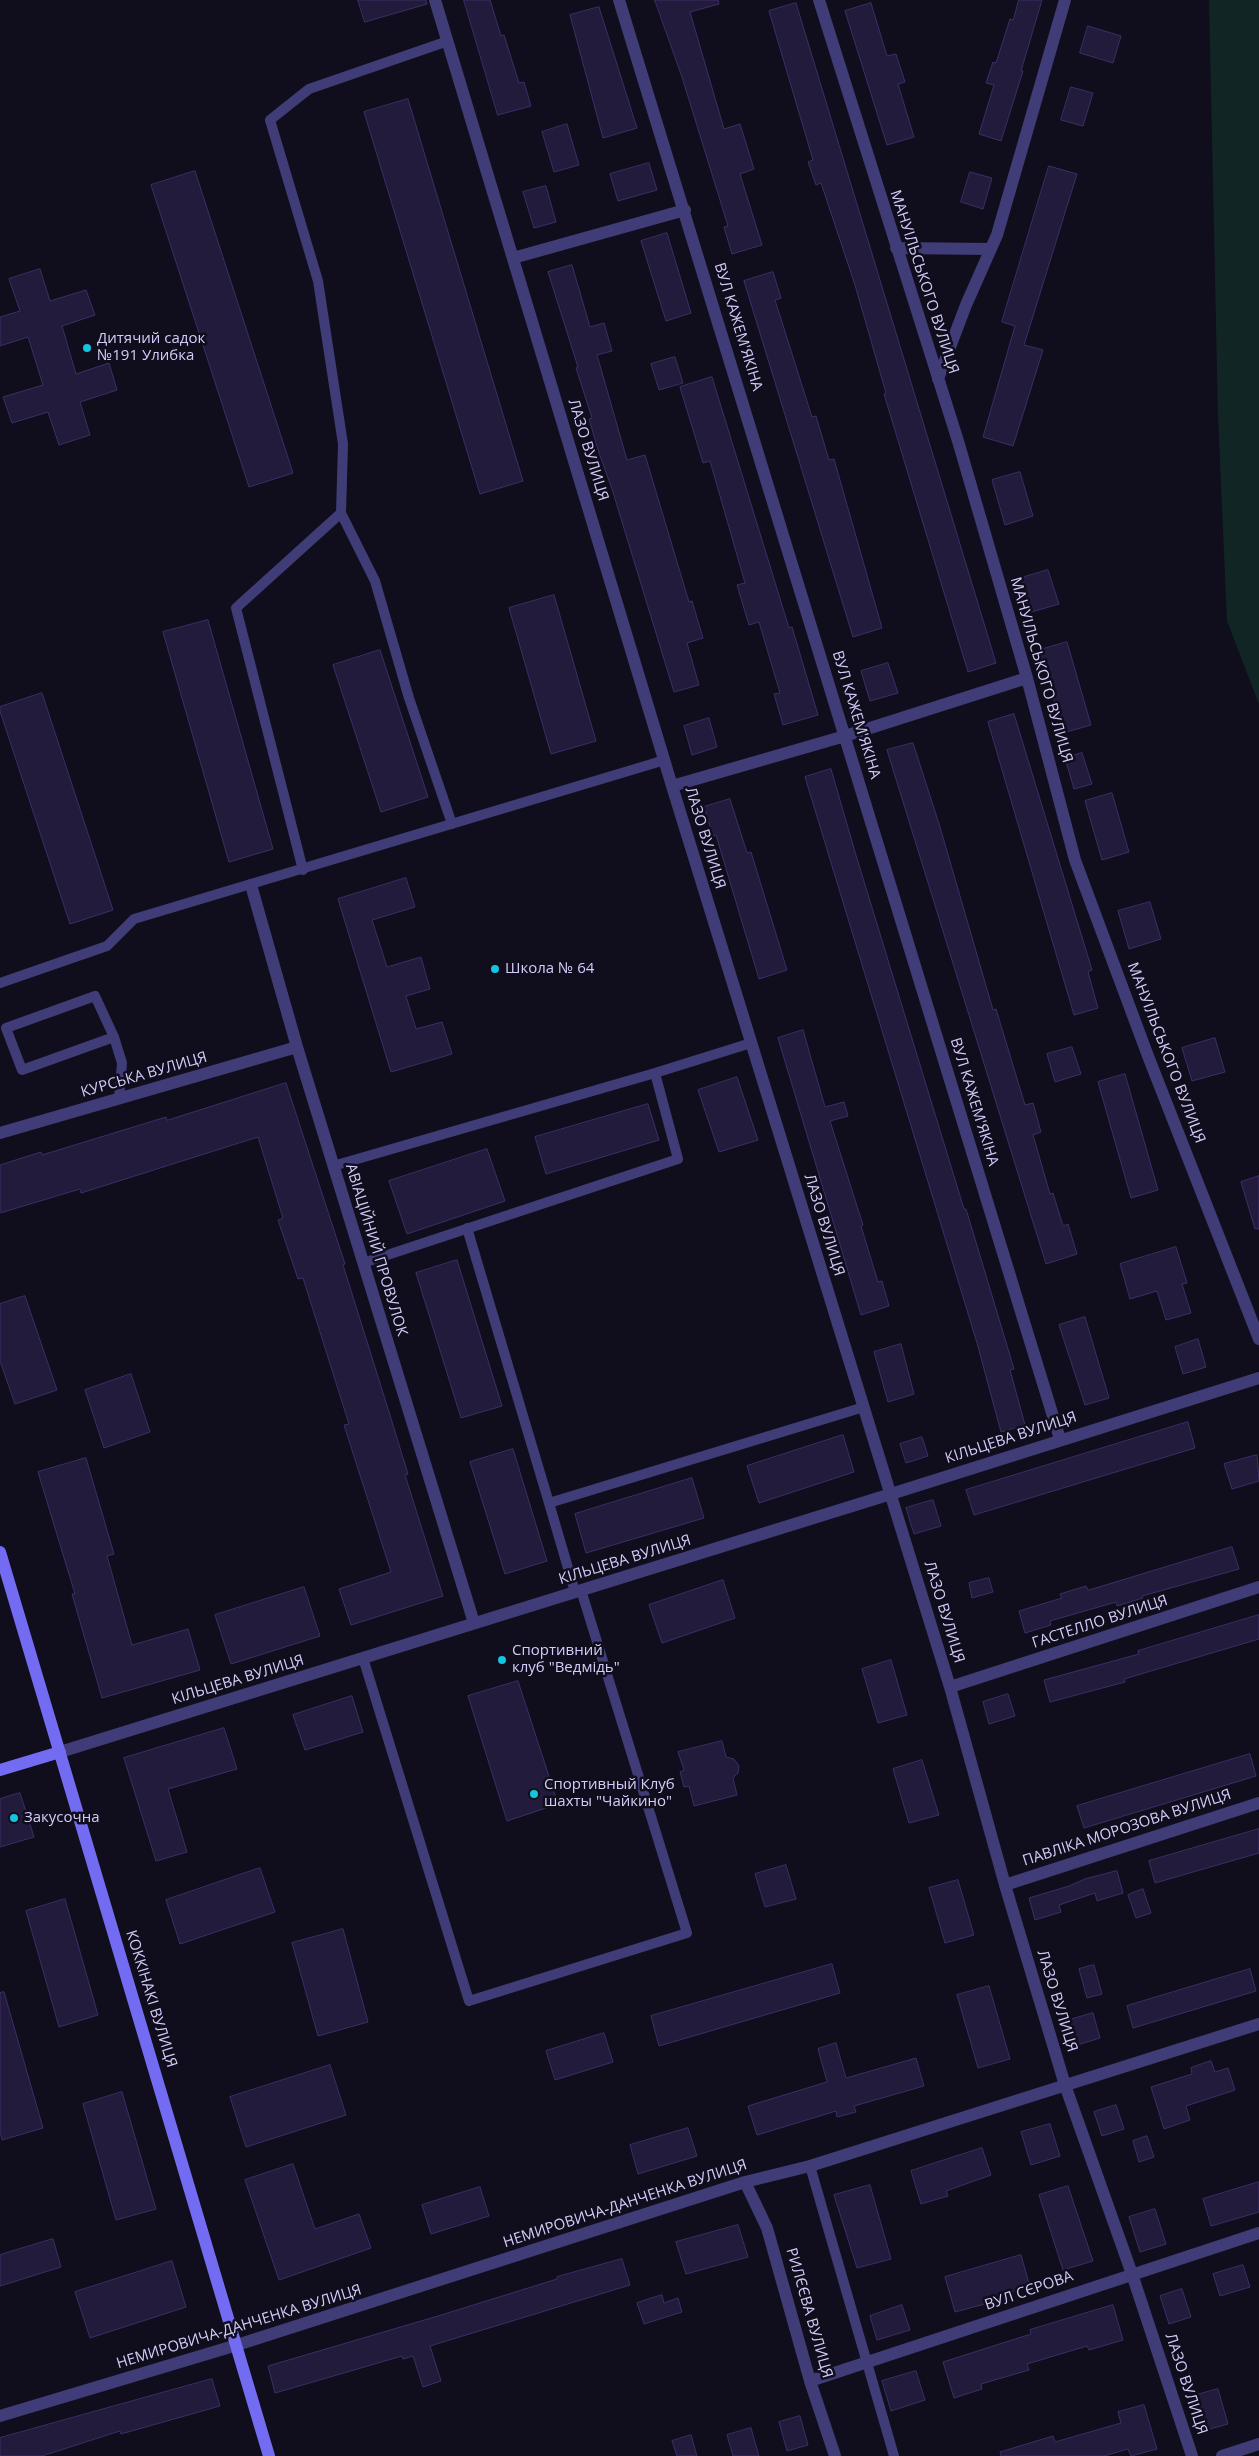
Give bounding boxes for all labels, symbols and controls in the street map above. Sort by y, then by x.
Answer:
street label: МАНУІЛЬСЬКОГО ВУЛИЦЯ [886,188,962,376]
street label: ВУЛ КАЖЕМ'ЯКІНА [710,261,766,393]
place label: Дитячий садок №191 Улибка [97,330,205,365]
marker: Дитячий садок №191 Улибка [81,342,93,354]
street label: ЛАЗО ВУЛИЦЯ [564,397,612,503]
street label: МАНУІЛЬСЬКОГО ВУЛИЦЯ [1006,575,1076,765]
street label: ВУЛ КАЖЕМ'ЯКІНА [828,649,884,781]
street label: ЛАЗО ВУЛИЦЯ [681,785,729,891]
place label: Школа № 64 [505,960,594,978]
street label: МАНУІЛЬСЬКОГО ВУЛИЦЯ [1123,960,1209,1146]
marker: Школа № 64 [489,963,501,975]
street label: ВУЛ КАЖЕМ'ЯКІНА [946,1036,1002,1168]
street label: КУРСЬКА ВУЛИЦЯ [79,1048,209,1102]
street label: АВІАЦІЙНИЙ ПРОВУЛОК [341,1162,411,1338]
street label: ЛАЗО ВУЛИЦЯ [800,1172,848,1278]
street label: КІЛЬЦЕВА ВУЛИЦЯ [943,1408,1079,1468]
street label: КІЛЬЦЕВА ВУЛИЦЯ [557,1531,693,1589]
street label: ЛАЗО ВУЛИЦЯ [920,1559,968,1665]
street label: ГАСТЕЛЛО ВУЛИЦЯ [1030,1592,1170,1652]
place label: Спортивний клуб "Ведмідь" [512,1642,620,1677]
street label: КІЛЬЦЕВА ВУЛИЦЯ [170,1651,306,1709]
marker: Спортивний клуб "Ведмідь" [496,1654,508,1666]
place label: Спортивный Клуб шахты "Чайкино" [544,1776,675,1811]
street label: ПАВЛІКА МОРОЗОВА ВУЛИЦЯ [1020,1786,1234,1870]
marker: Спортивный Клуб шахты "Чайкино" [528,1788,540,1800]
place label: Закусочна [24,1809,99,1827]
marker: Закусочна [8,1812,20,1824]
street label: КОККІНАКІ ВУЛИЦЯ [122,1928,180,2070]
street label: ЛАЗО ВУЛИЦЯ [1033,1948,1081,2054]
street label: НЕМИРОВИЧА-ДАНЧЕНКА ВУЛИЦЯ [501,2156,749,2252]
street label: РИЛЄЄВА ВУЛИЦЯ [782,2246,836,2380]
street label: ВУЛ СЄРОВА [982,2267,1076,2315]
street label: НЕМИРОВИЧА-ДАНЧЕНКА ВУЛИЦЯ [114,2281,364,2373]
street label: ЛАЗО ВУЛИЦЯ [1161,2331,1211,2437]

